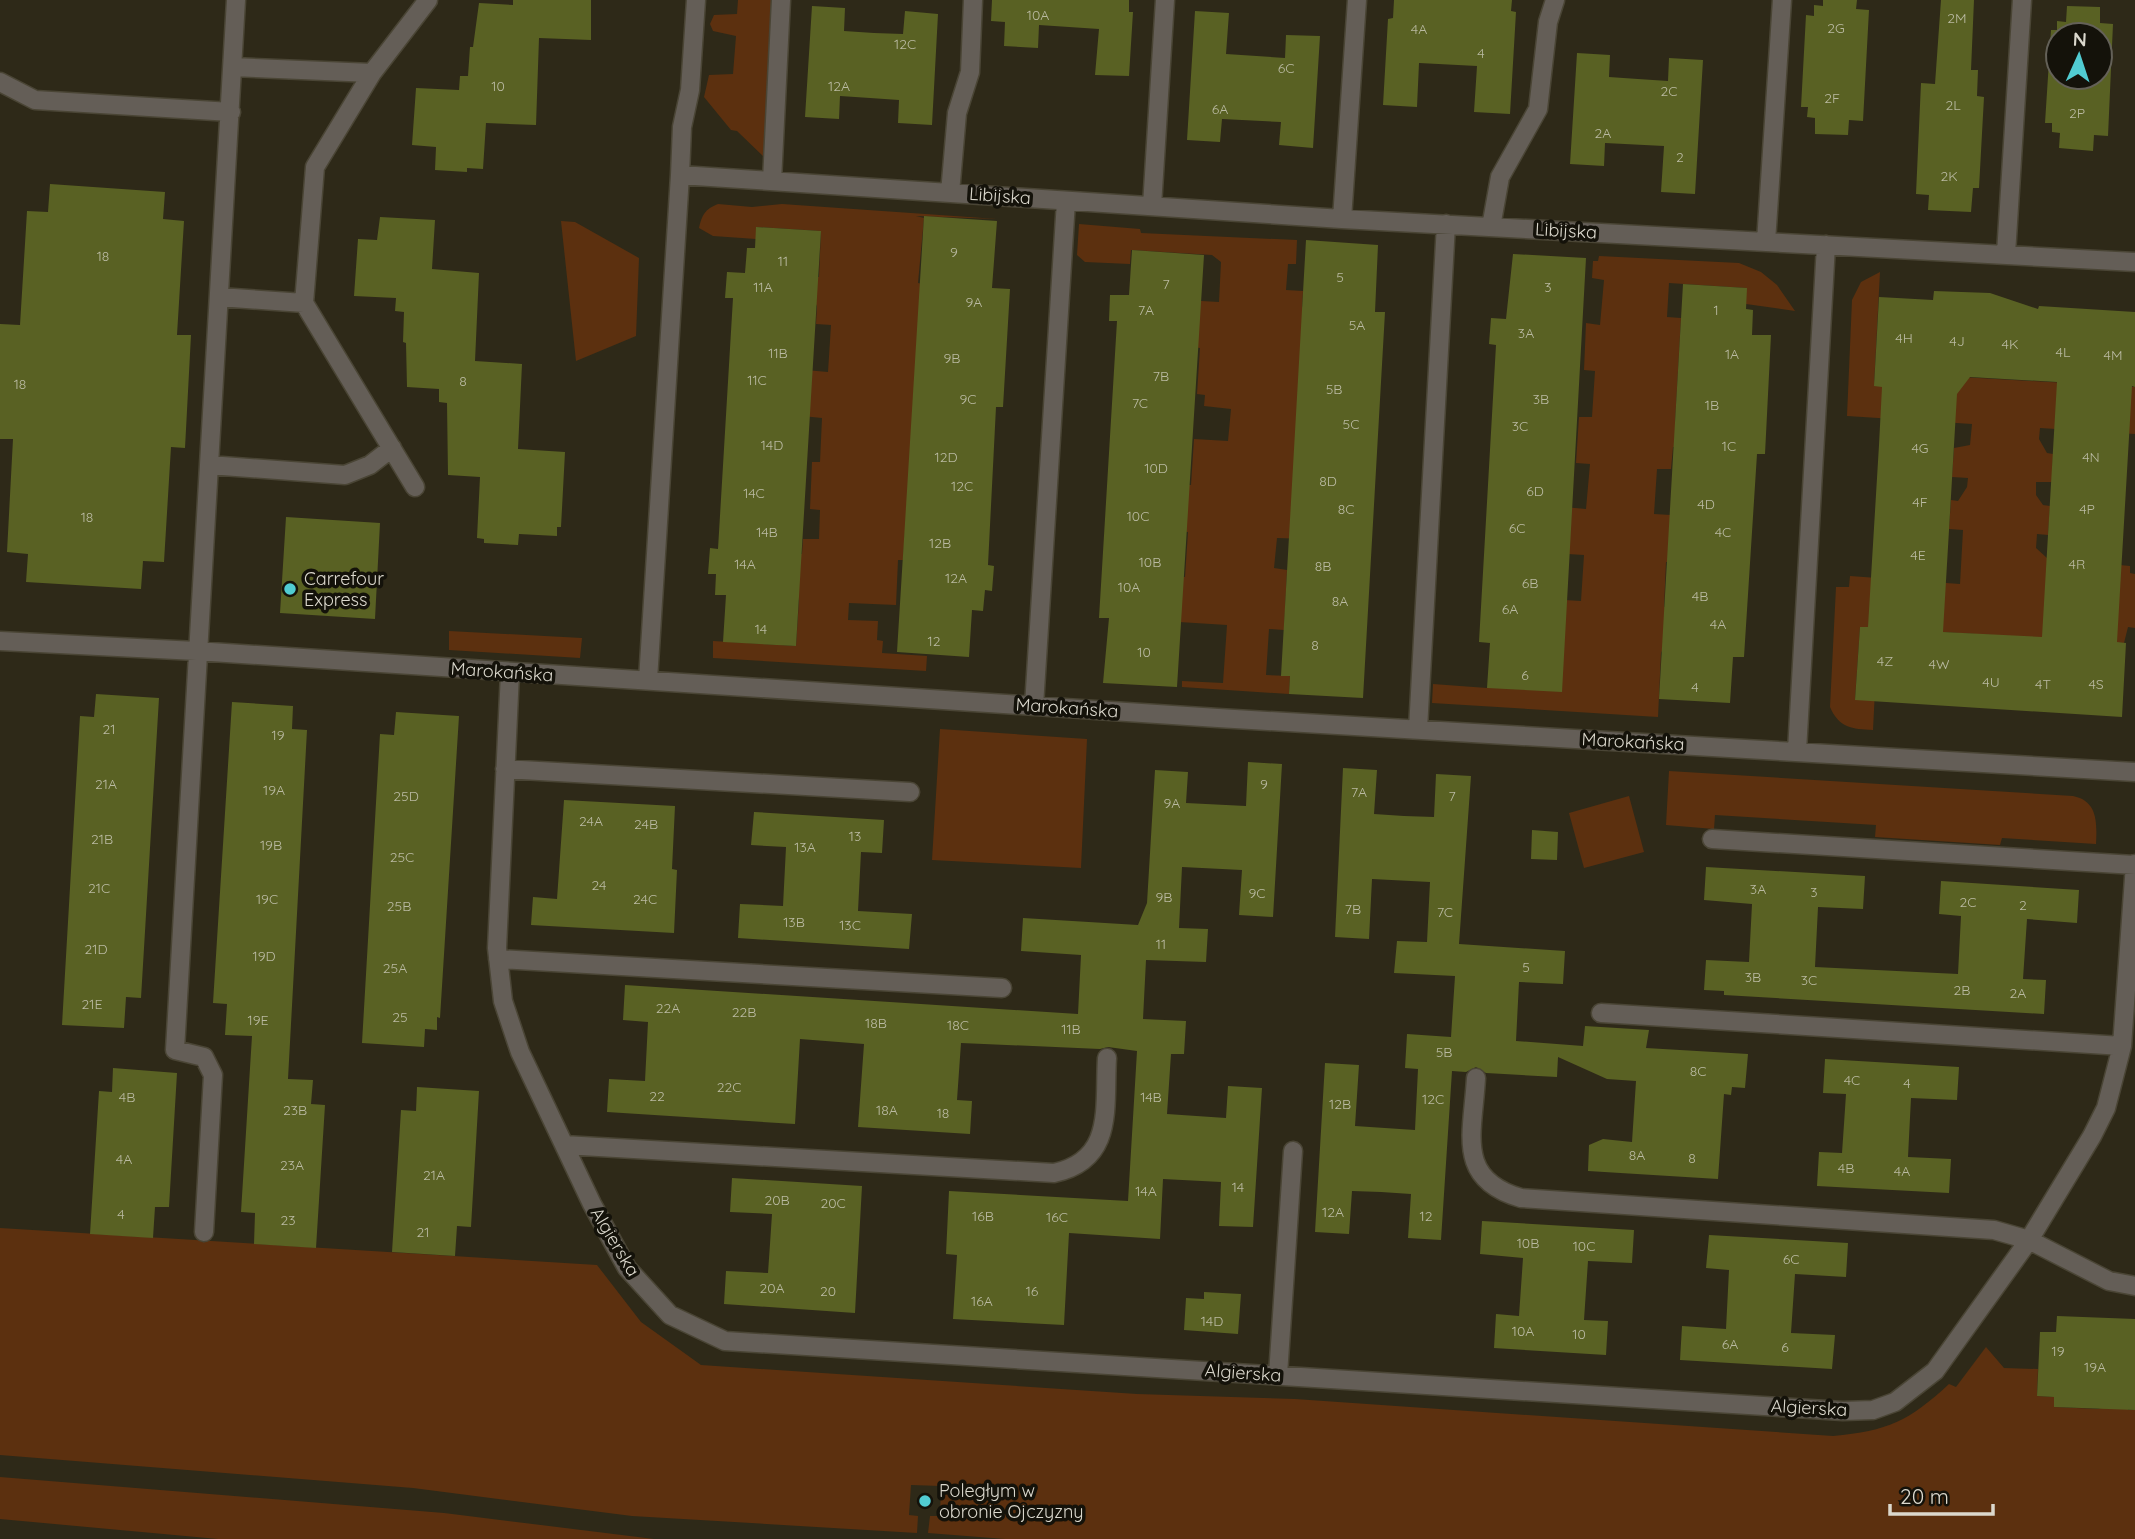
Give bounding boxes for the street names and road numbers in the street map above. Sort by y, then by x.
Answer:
street label: Libijska [968,182,1032,209]
street label: Libijska [1534,217,1598,244]
street label: Marokańska [450,656,554,687]
street label: Marokańska [1015,692,1119,723]
street label: Marokańska [1581,727,1685,756]
street label: Algierska [586,1203,645,1281]
street label: Algierska [1204,1358,1282,1387]
street label: Algierska [1770,1394,1848,1421]

